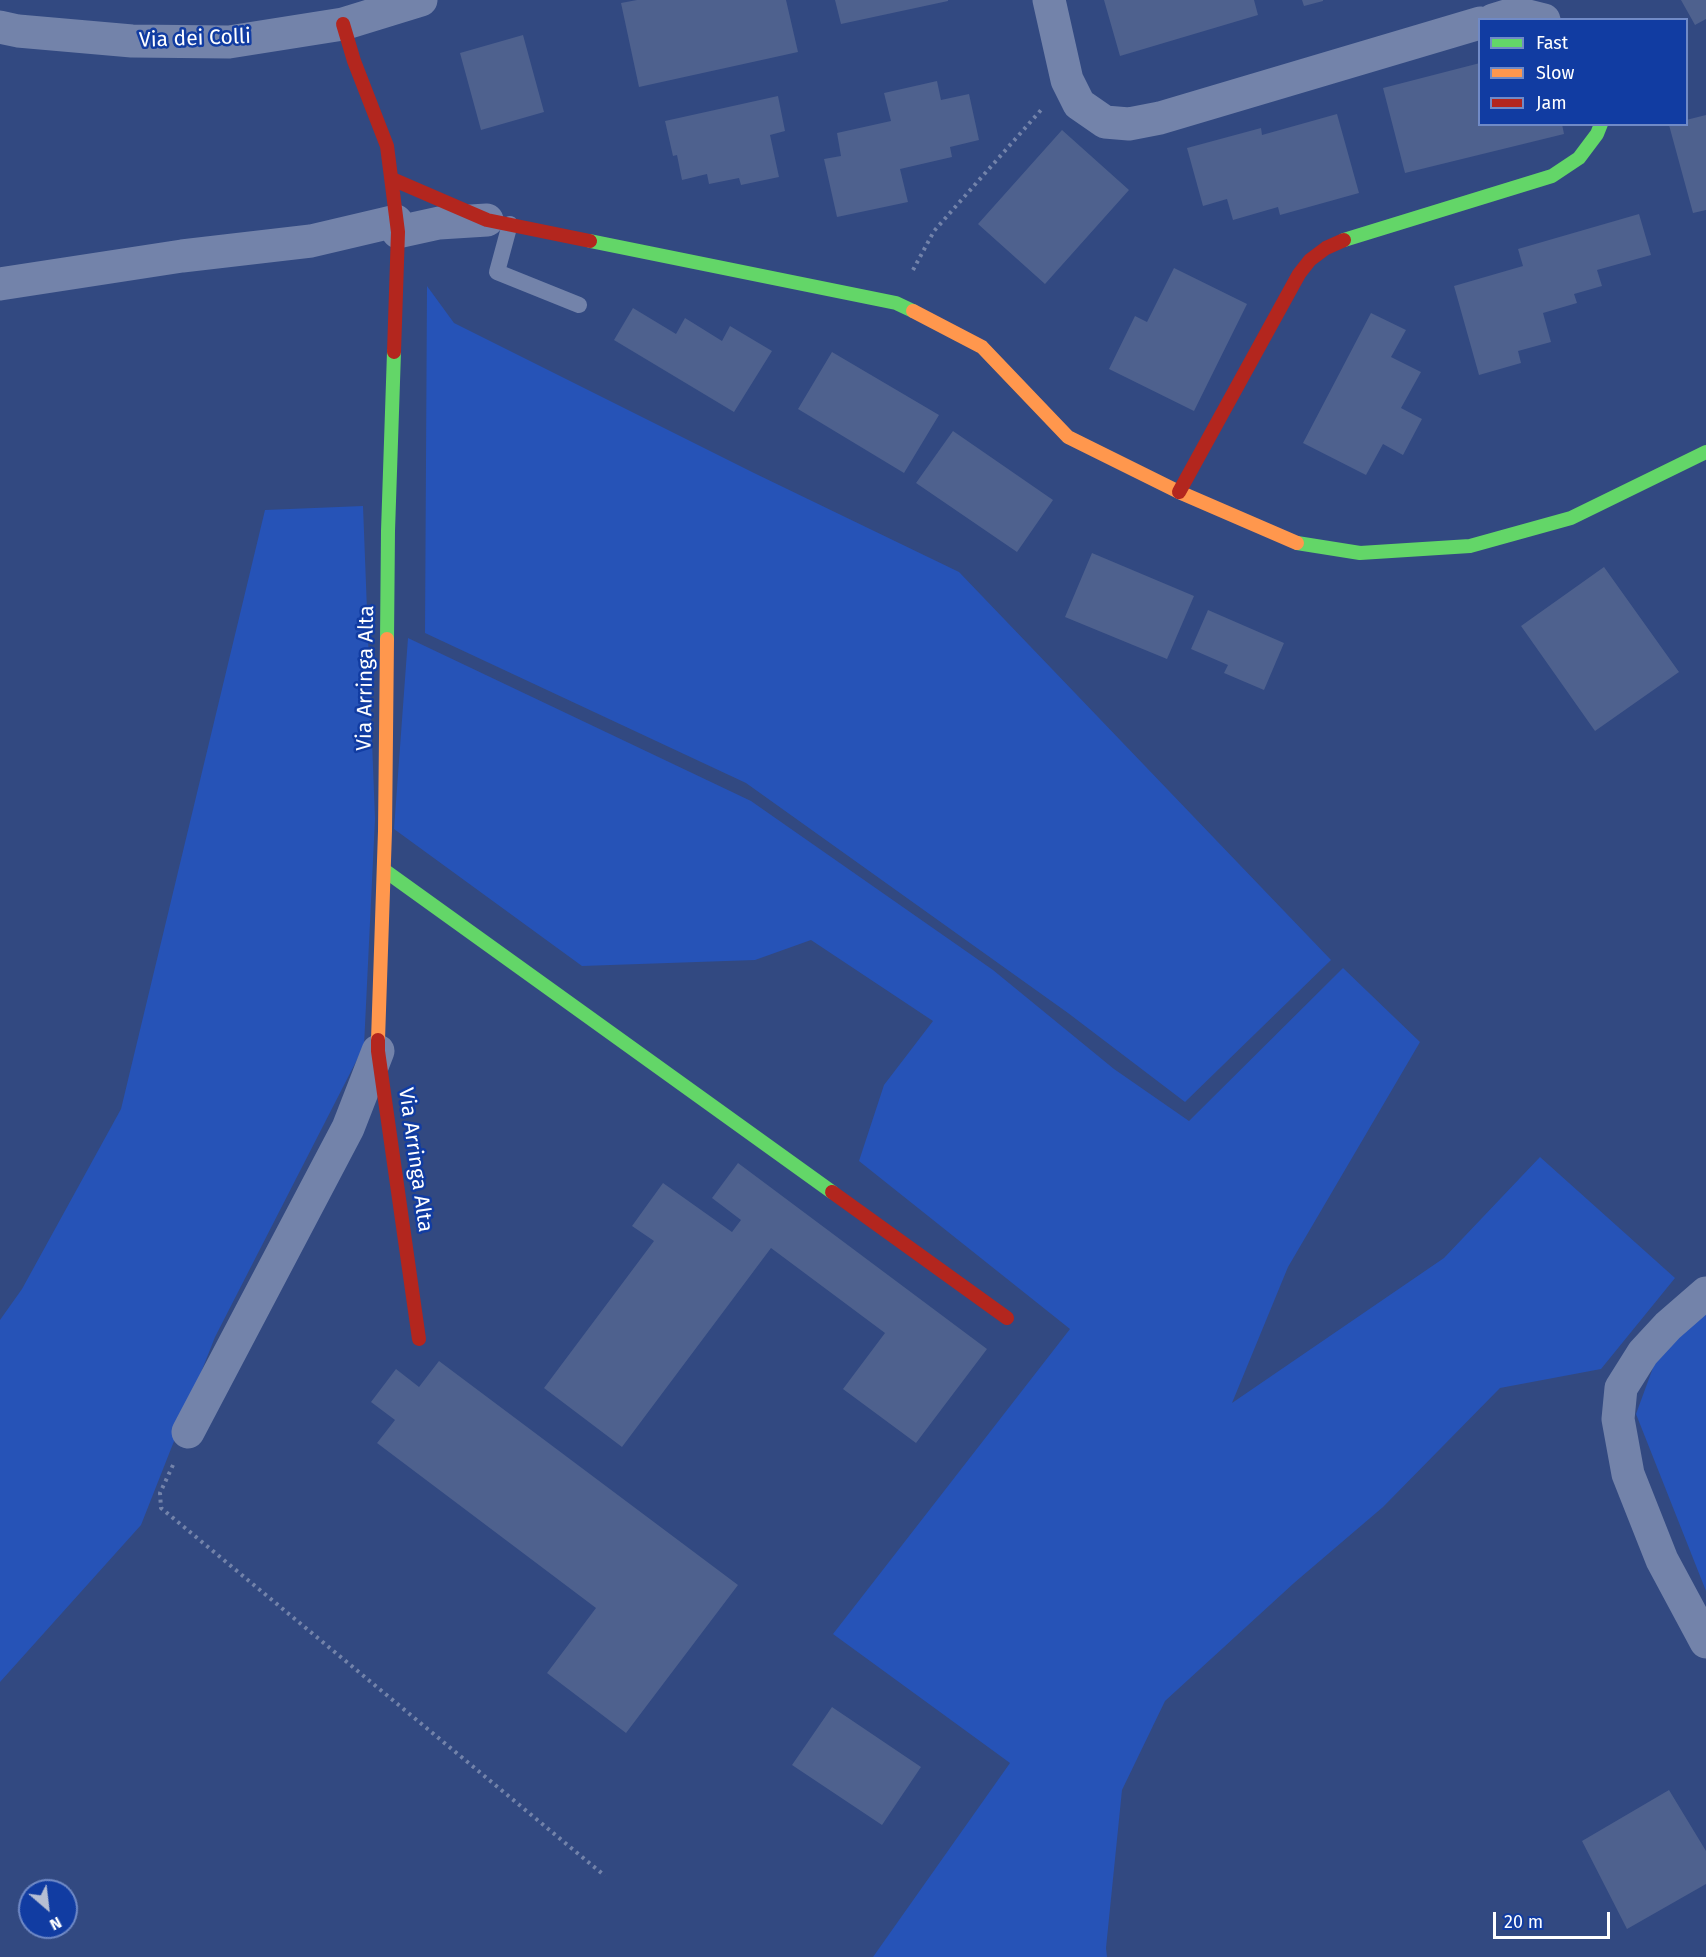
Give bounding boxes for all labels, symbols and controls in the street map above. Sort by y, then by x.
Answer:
legend [1478,18,1688,126]
street label: Via dei Colli [139,24,251,54]
text: Fast [1536,32,1568,54]
text: Slow [1536,62,1574,84]
text: Jam [1536,92,1567,114]
street label: Via Arringa Alta [352,605,380,751]
street label: Via Arringa Alta [392,1086,438,1234]
north arrow [18,1879,78,1939]
scale bar [1496,1900,1613,1938]
text: 20 m [1504,1911,1543,1933]
text: N [47,1913,65,1934]

